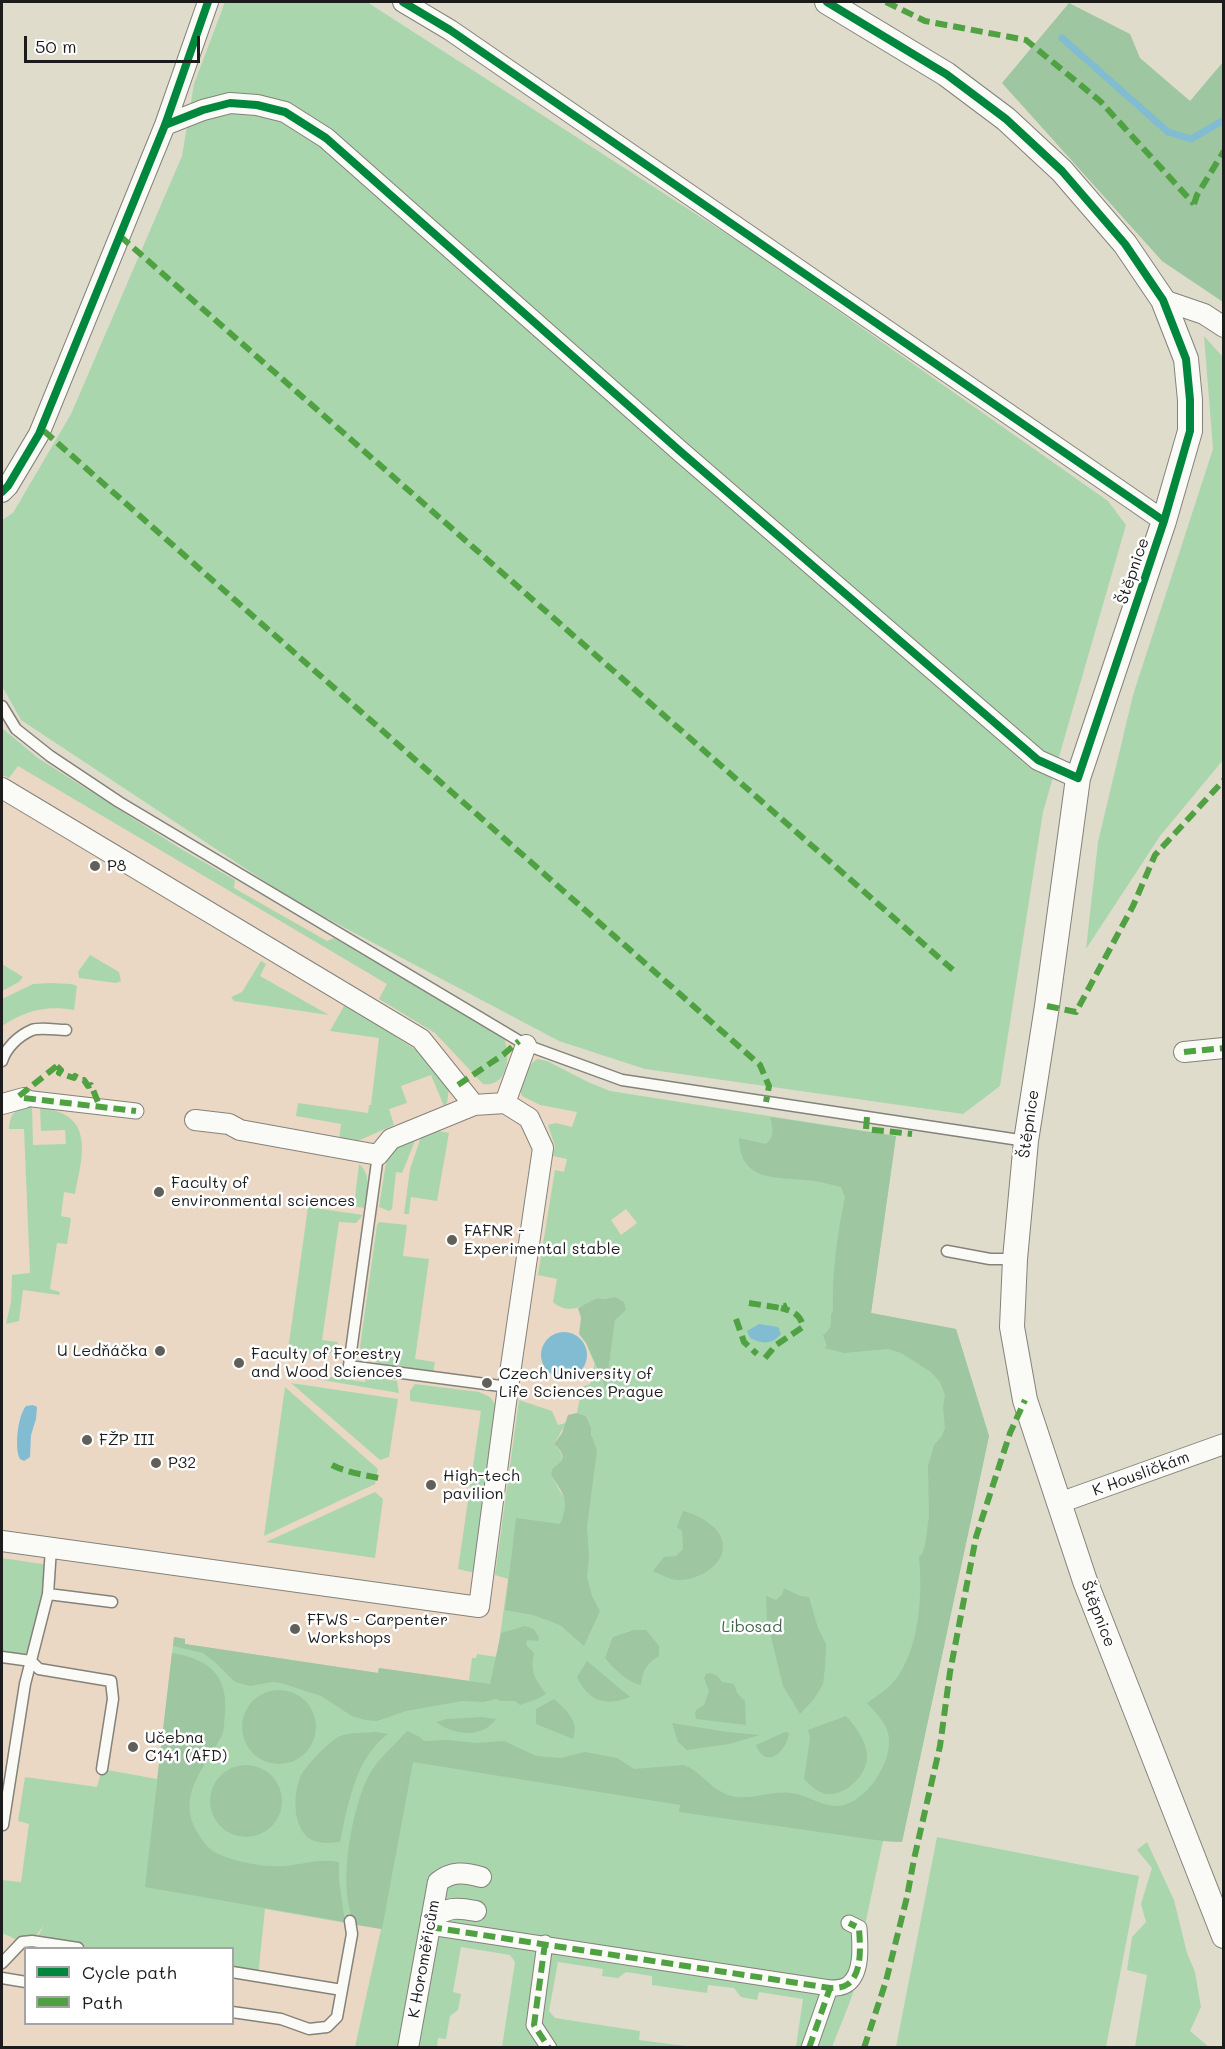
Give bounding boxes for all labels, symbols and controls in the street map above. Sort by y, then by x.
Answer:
scale bar [27,24,202,62]
text: 50 m [35,34,77,58]
street label: Štěpnice [1113,535,1153,607]
place label: P8 [107,856,126,876]
marker: P8 [88,859,102,873]
street label: Štěpnice [1015,1089,1043,1159]
place label: Faculty of environmental sciences [171,1173,355,1211]
marker: Faculty of environmental sciences [152,1185,166,1199]
place label: FAFNR - Experimental stable [464,1221,621,1259]
marker: FAFNR - Experimental stable [445,1233,459,1247]
place label: U Ledňáčka [57,1341,148,1361]
marker: U Ledňáčka [153,1344,167,1358]
place label: Faculty of Forestry and Wood Sciences [251,1344,403,1382]
marker: Faculty of Forestry and Wood Sciences [232,1356,246,1370]
place label: Czech University of Life Sciences Prague [499,1364,664,1402]
marker: Czech University of Life Sciences Prague [480,1376,494,1390]
place label: FŽP III [99,1430,155,1450]
marker: FŽP III [80,1433,94,1447]
street label: K Housličkám [1090,1448,1192,1500]
place label: P32 [168,1453,196,1473]
marker: P32 [149,1456,163,1470]
place label: High-tech pavilion [443,1466,520,1504]
marker: High-tech pavilion [424,1478,438,1492]
street label: Štěpnice [1077,1578,1119,1650]
place label: FFWS - Carpenter Workshops [307,1610,448,1648]
park label: Libosad [722,1617,782,1637]
marker: FFWS - Carpenter Workshops [288,1622,302,1636]
place label: Učebna C141 (AFD) [145,1728,227,1766]
marker: Učebna C141 (AFD) [126,1740,140,1754]
street label: K Horoměřicům [404,1898,444,2020]
legend [24,1947,234,2025]
text: Cycle path [82,1960,177,1984]
text: Path [82,1990,122,2014]

